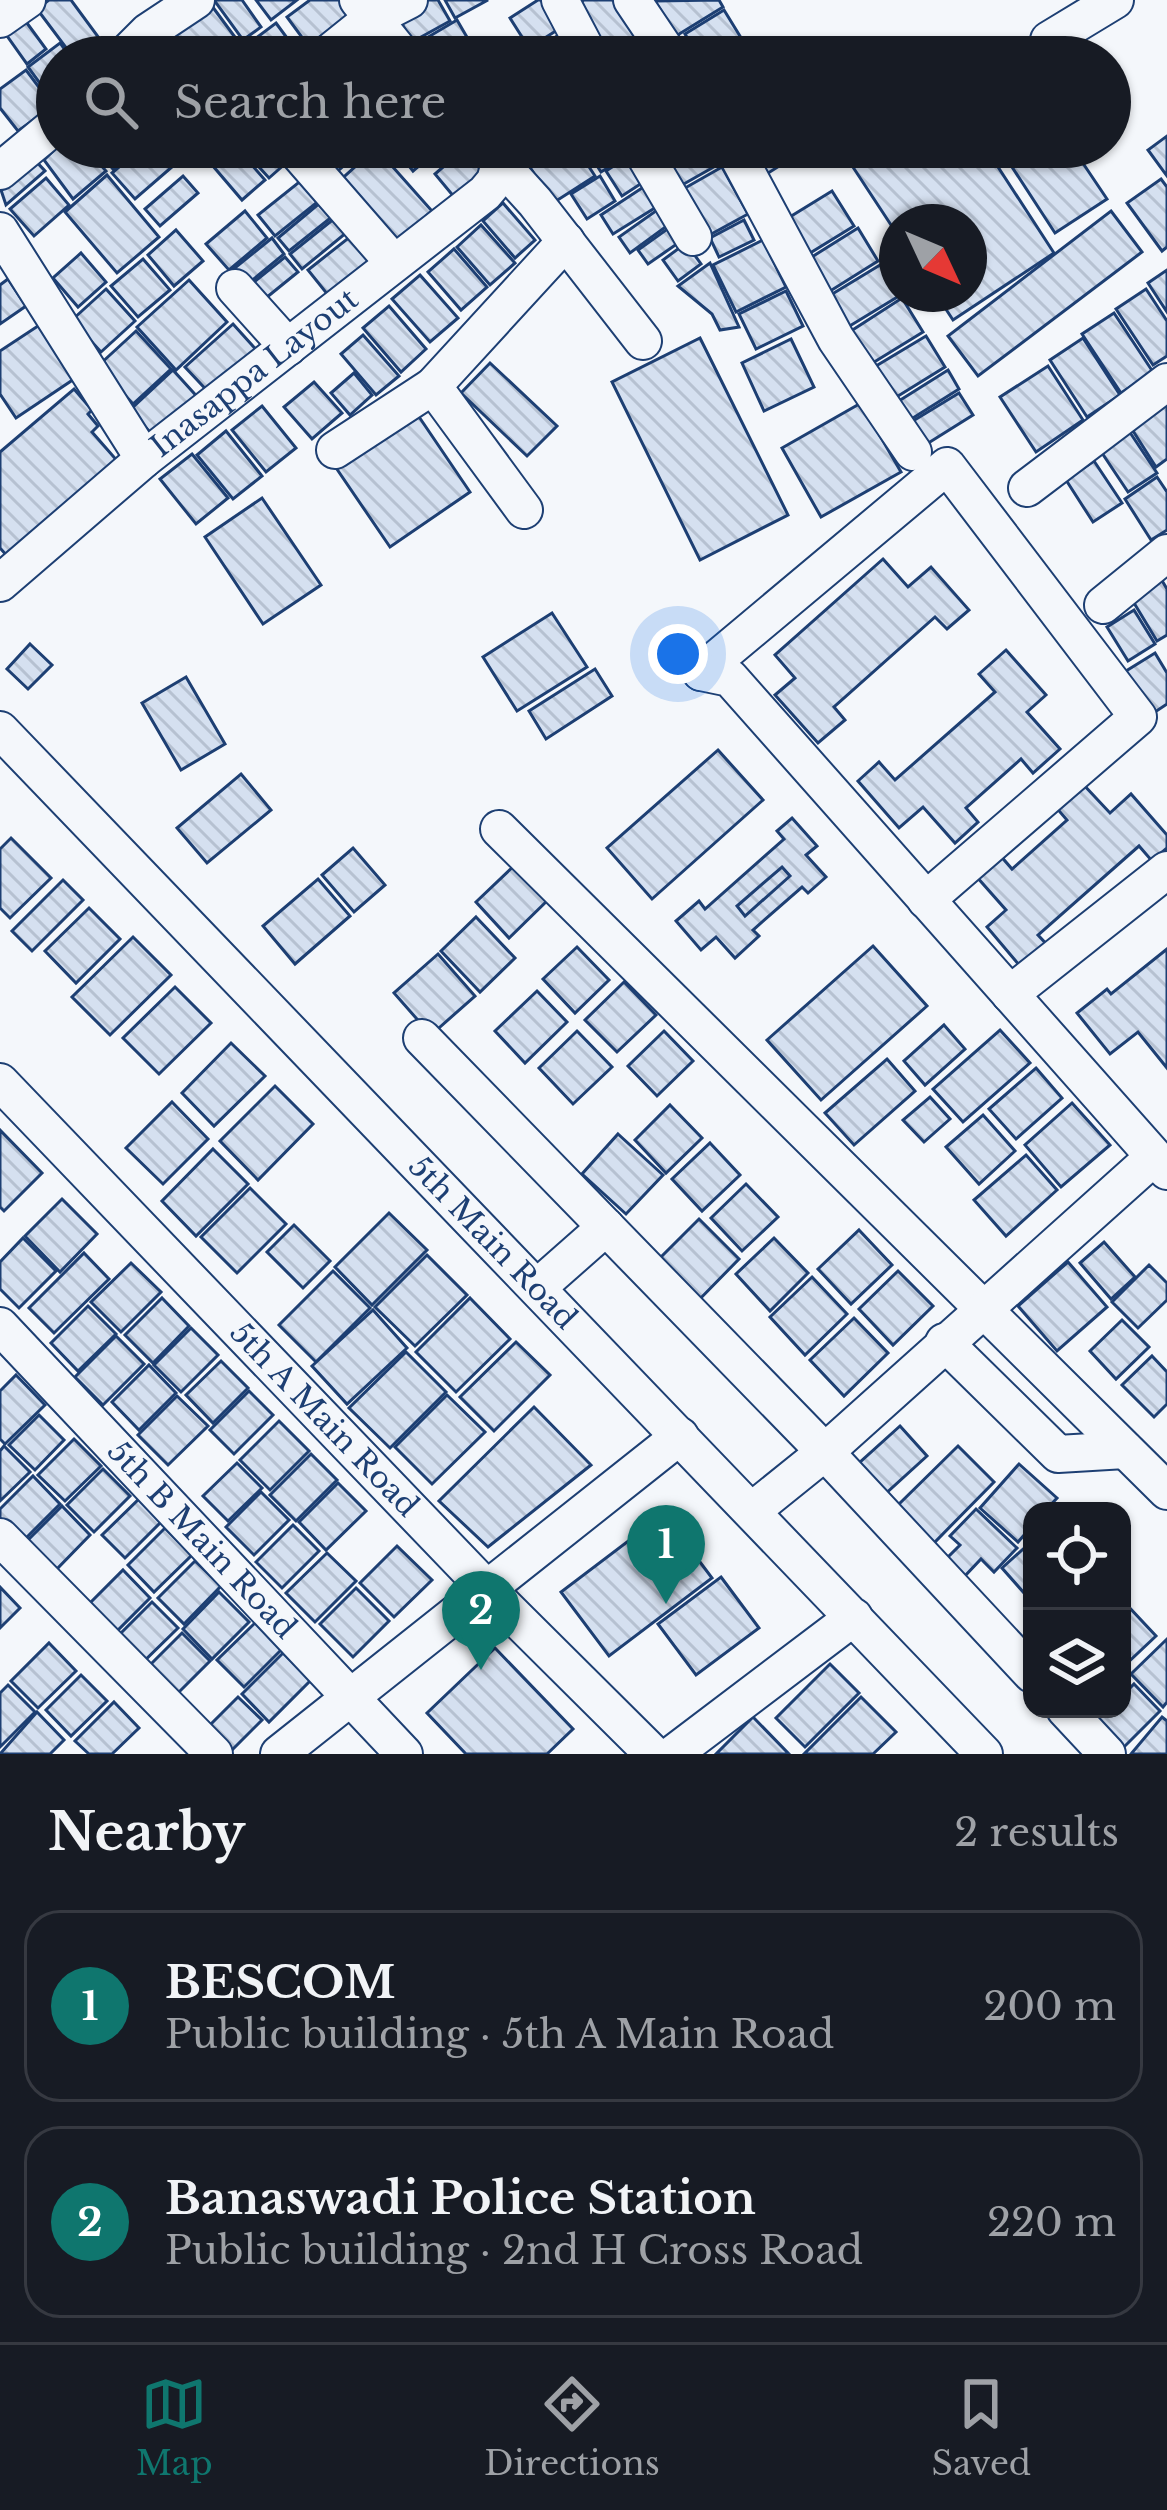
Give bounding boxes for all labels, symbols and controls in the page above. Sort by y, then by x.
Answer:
search box [36,36,1131,168]
icon: search [78,69,144,135]
text: Search here [174,74,446,130]
north arrow [879,204,987,312]
street label: Inasappa Layout [143,280,366,465]
your location [648,624,708,684]
street label: 5th Main Road [401,1148,585,1337]
street label: 5th A Main Road [223,1314,426,1524]
street label: 5th B Main Road [100,1433,304,1646]
map controls [1023,1502,1131,1718]
button: locate [1023,1502,1131,1610]
pin: 1 [627,1505,705,1604]
pin: 2 [442,1571,520,1670]
button: layers [1023,1610,1131,1718]
text: Nearby [48,1801,245,1864]
text: 2 results [954,1808,1119,1857]
text: BESCOM [165,1954,396,2010]
text: 1 [81,1982,99,2031]
text: 200 m [983,1982,1116,2031]
text: Public building · 5th A Main Road [165,2010,834,2059]
text: Banaswadi Police Station [165,2170,756,2226]
text: 2 [77,2198,103,2247]
text: 220 m [987,2198,1116,2247]
text: Public building · 2nd H Cross Road [165,2226,863,2275]
tab: Map [136,2371,213,2484]
tab: Directions [484,2371,660,2484]
tab: Saved [932,2371,1031,2484]

